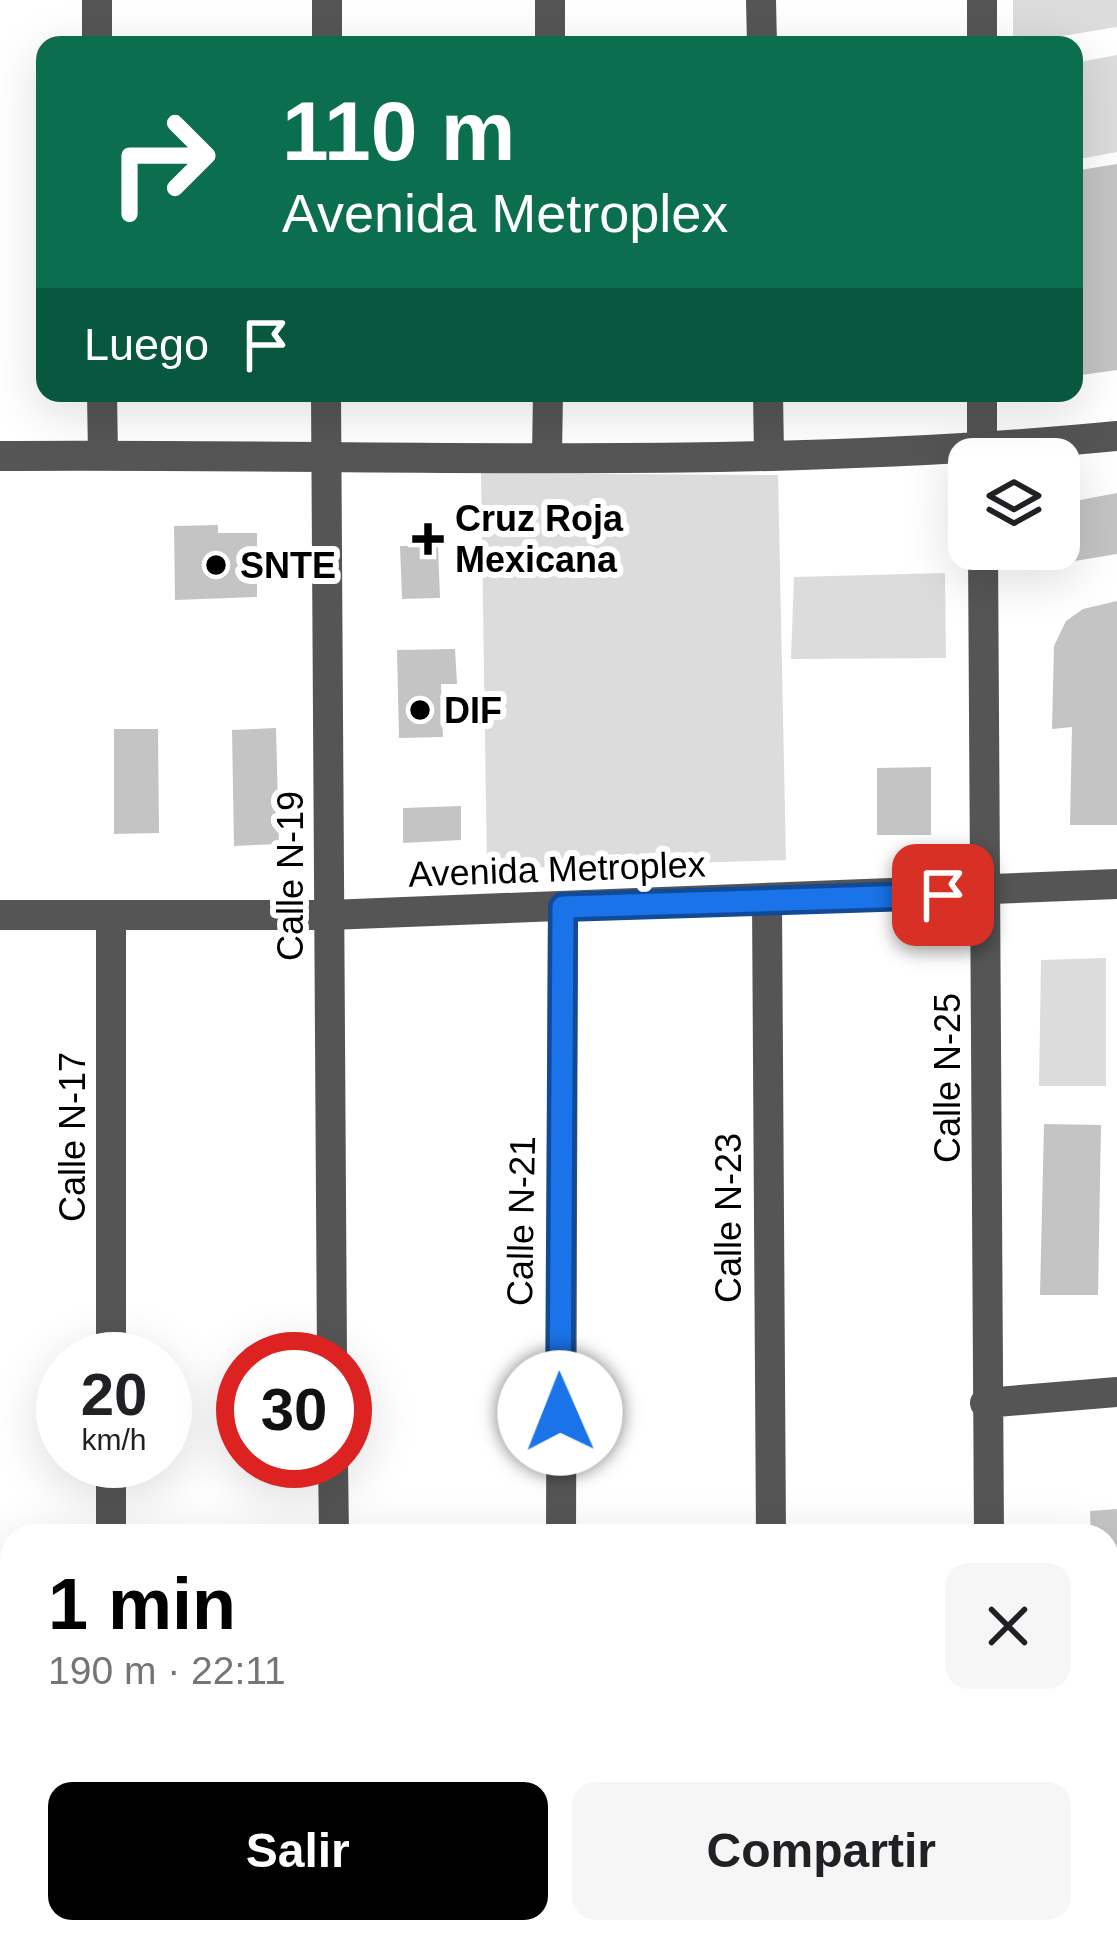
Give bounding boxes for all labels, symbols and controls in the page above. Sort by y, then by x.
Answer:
icon: right [84,84,240,240]
text: 110 m [282,84,516,178]
text: Avenida Metroplex [282,183,728,243]
icon: arrive [233,312,299,378]
text: Luego [84,319,209,370]
map controls [948,438,1080,570]
button: layers [948,438,1080,570]
place label: Cruz Roja Mexicana [455,498,624,580]
marker: Cruz Roja Mexicana [412,523,444,555]
place label: SNTE [240,545,336,586]
marker: SNTE [203,552,229,578]
place label: DIF [444,690,502,731]
marker: DIF [407,697,433,723]
street label: Calle N-19 [270,791,311,961]
street label: Avenida Metroplex [408,843,706,895]
pin [892,844,994,946]
icon: arrive [910,862,976,928]
street label: Calle N-25 [927,993,968,1163]
street label: Calle N-17 [52,1052,93,1222]
street label: Calle N-23 [708,1133,749,1303]
street label: Calle N-21 [499,1136,543,1306]
speed limit sign: 30 [216,1332,372,1488]
position arrow [497,1350,623,1476]
text: 20 [81,1361,147,1428]
text: km/h [81,1423,147,1456]
button: close [945,1563,1071,1689]
text: 1 min [48,1564,236,1644]
text: 190 m · 22:11 [48,1649,286,1692]
button: Salir [48,1782,548,1920]
button: Compartir [572,1782,1071,1920]

